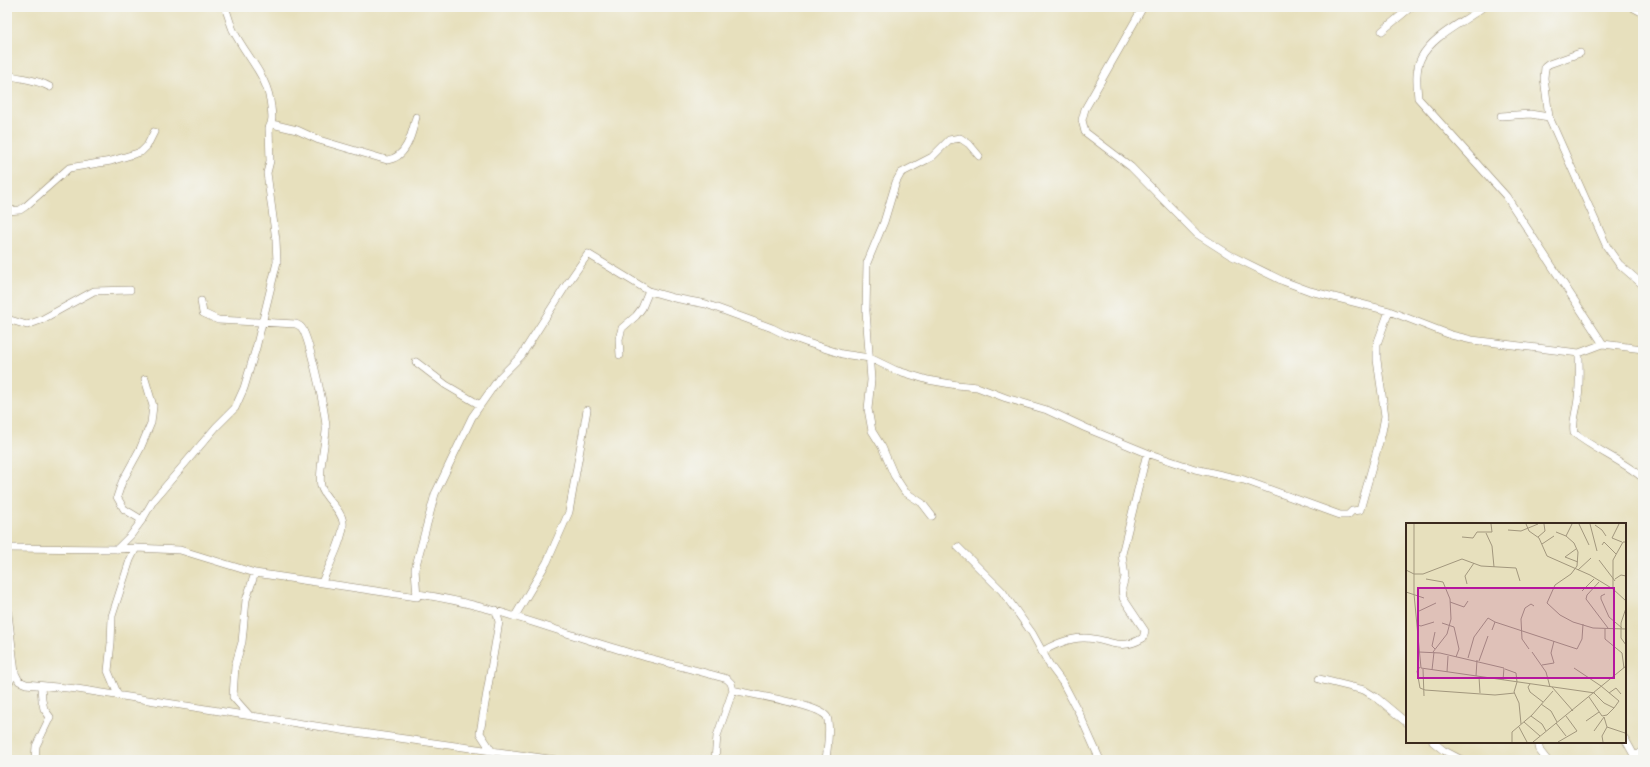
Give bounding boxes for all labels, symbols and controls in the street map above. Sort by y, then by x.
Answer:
inset map [1406,523,1626,743]

